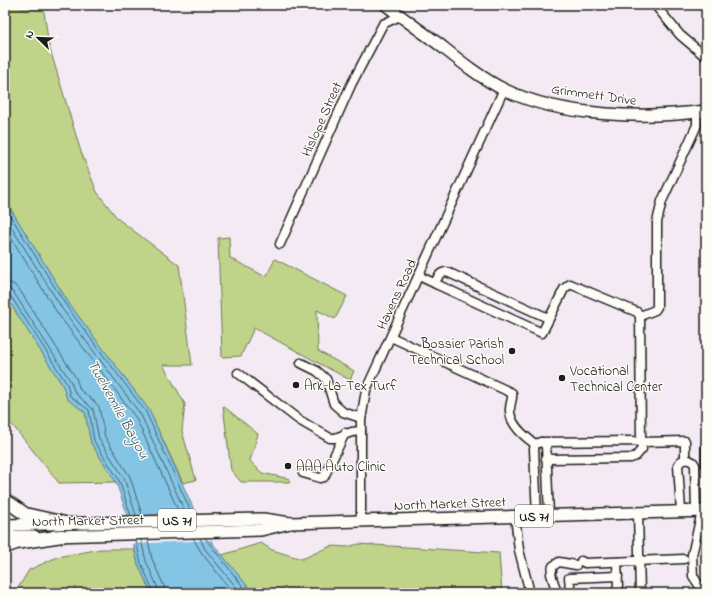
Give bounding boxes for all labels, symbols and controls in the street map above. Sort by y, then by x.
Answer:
north arrow [18,18,58,58]
text: N [21,28,39,41]
street label: Hislope Street [296,78,348,160]
street label: Grimmett Drive [550,79,638,112]
street label: Havens Road [372,256,423,333]
place label: Bossier Parish Technical School [409,334,504,371]
marker: Bossier Parish Technical School [507,346,517,356]
water label: Twelvemile Bayou [81,356,155,464]
place label: Vocational Technical Center [569,361,663,398]
marker: Vocational Technical Center [557,373,567,383]
place label: Ark-La-Tex Turf [304,376,397,397]
marker: Ark-La-Tex Turf [291,380,301,390]
place label: AAA Auto Clinic [296,457,386,478]
marker: AAA Auto Clinic [283,461,293,471]
street label: North Market Street [394,492,507,517]
road number: US 71 [515,505,553,527]
road number: US 71 [158,509,196,531]
street label: North Market Street [32,510,145,533]

